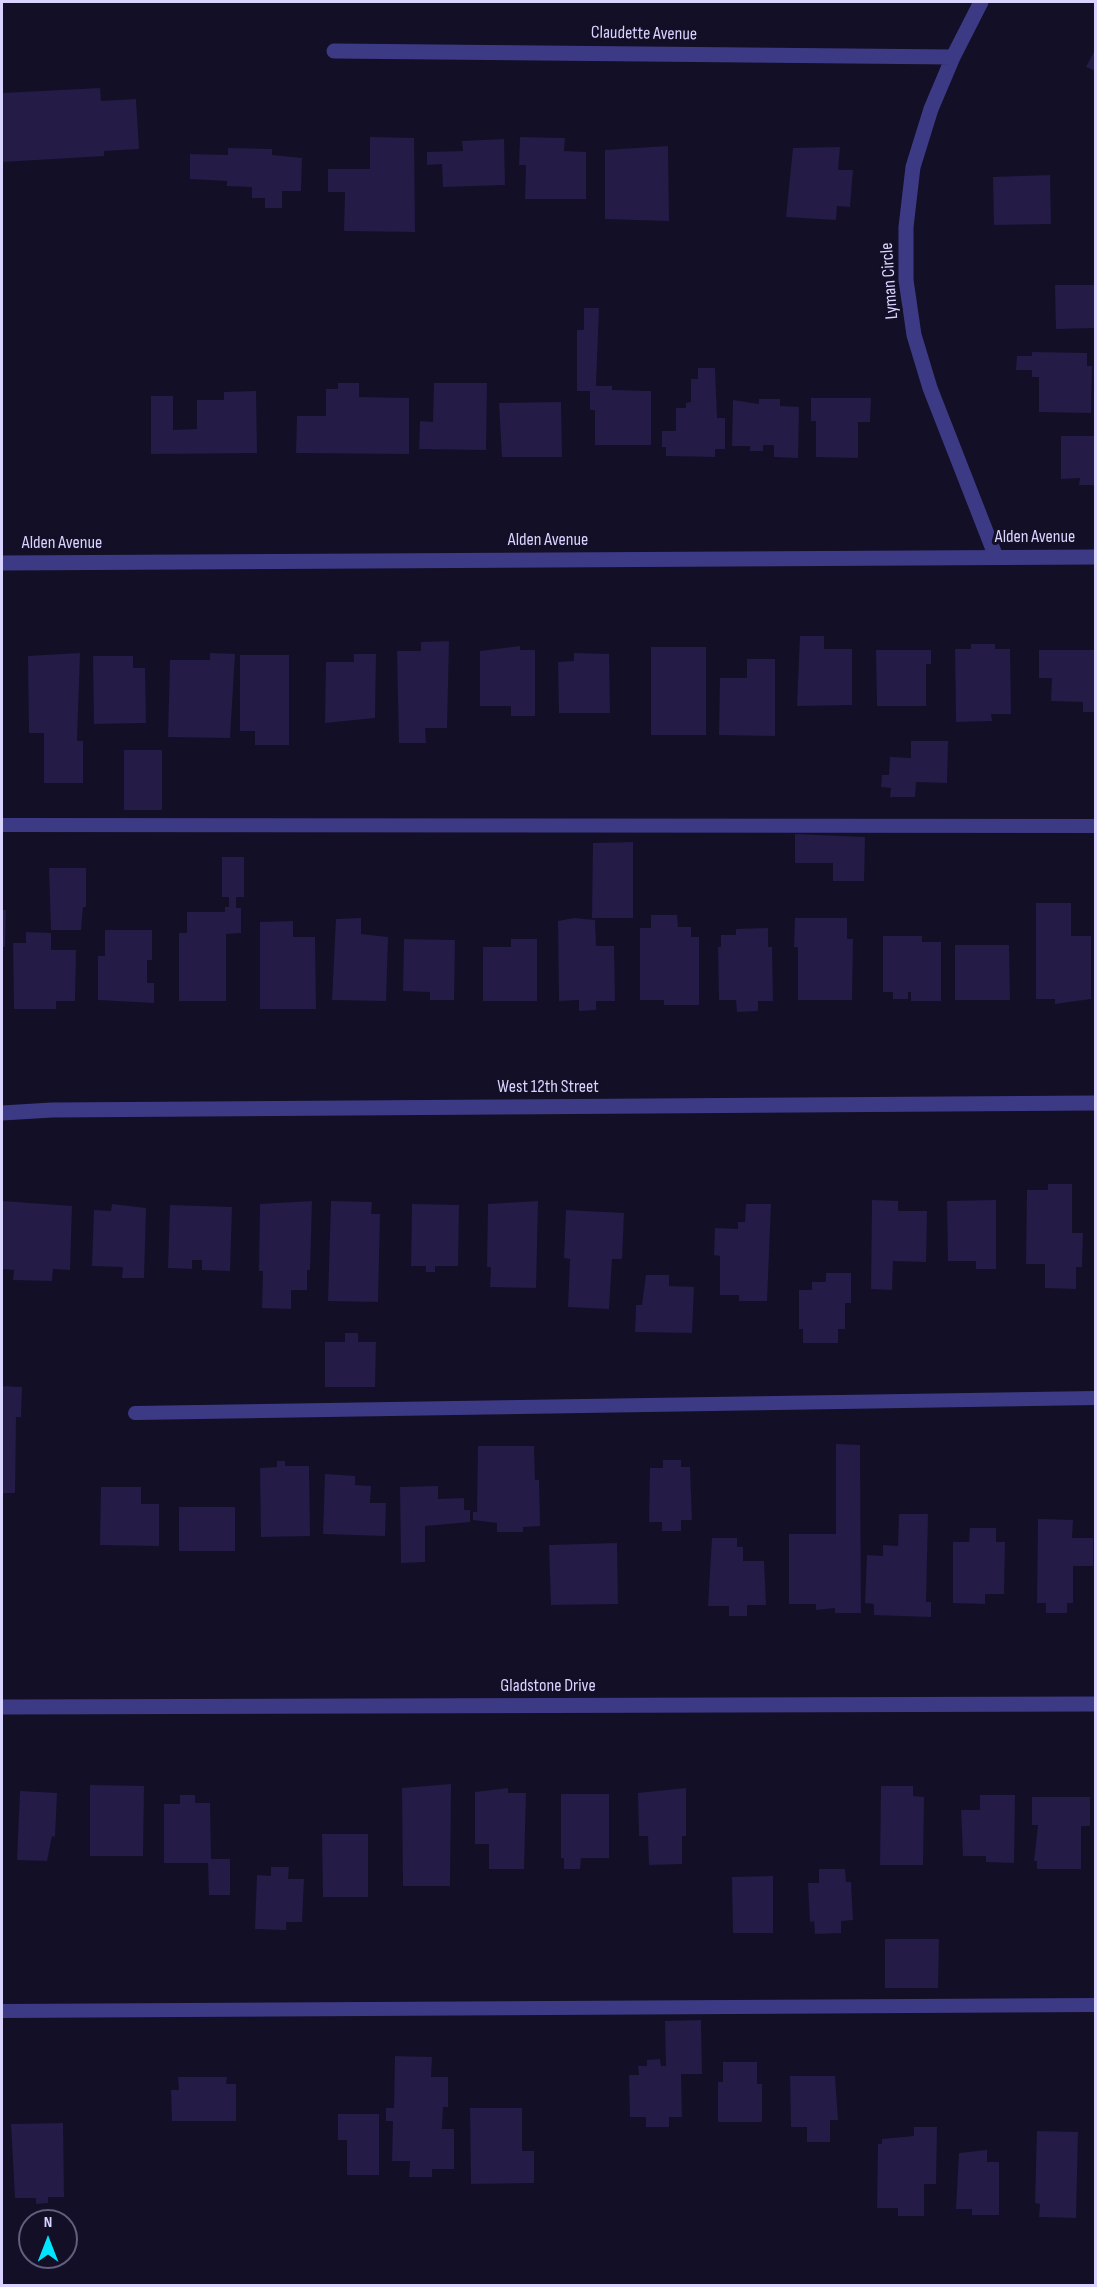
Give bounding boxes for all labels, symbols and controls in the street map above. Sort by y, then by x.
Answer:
street label: Claudette Avenue [591,22,697,46]
street label: Lyman Circle [877,242,903,320]
street label: Alden Avenue [995,526,1075,548]
street label: Alden Avenue [508,529,588,551]
street label: Alden Avenue [22,532,102,554]
street label: West 12th Street [497,1076,599,1098]
street label: Gladstone Drive [500,1675,596,1697]
north arrow [18,2209,78,2269]
text: N [44,2213,52,2232]

